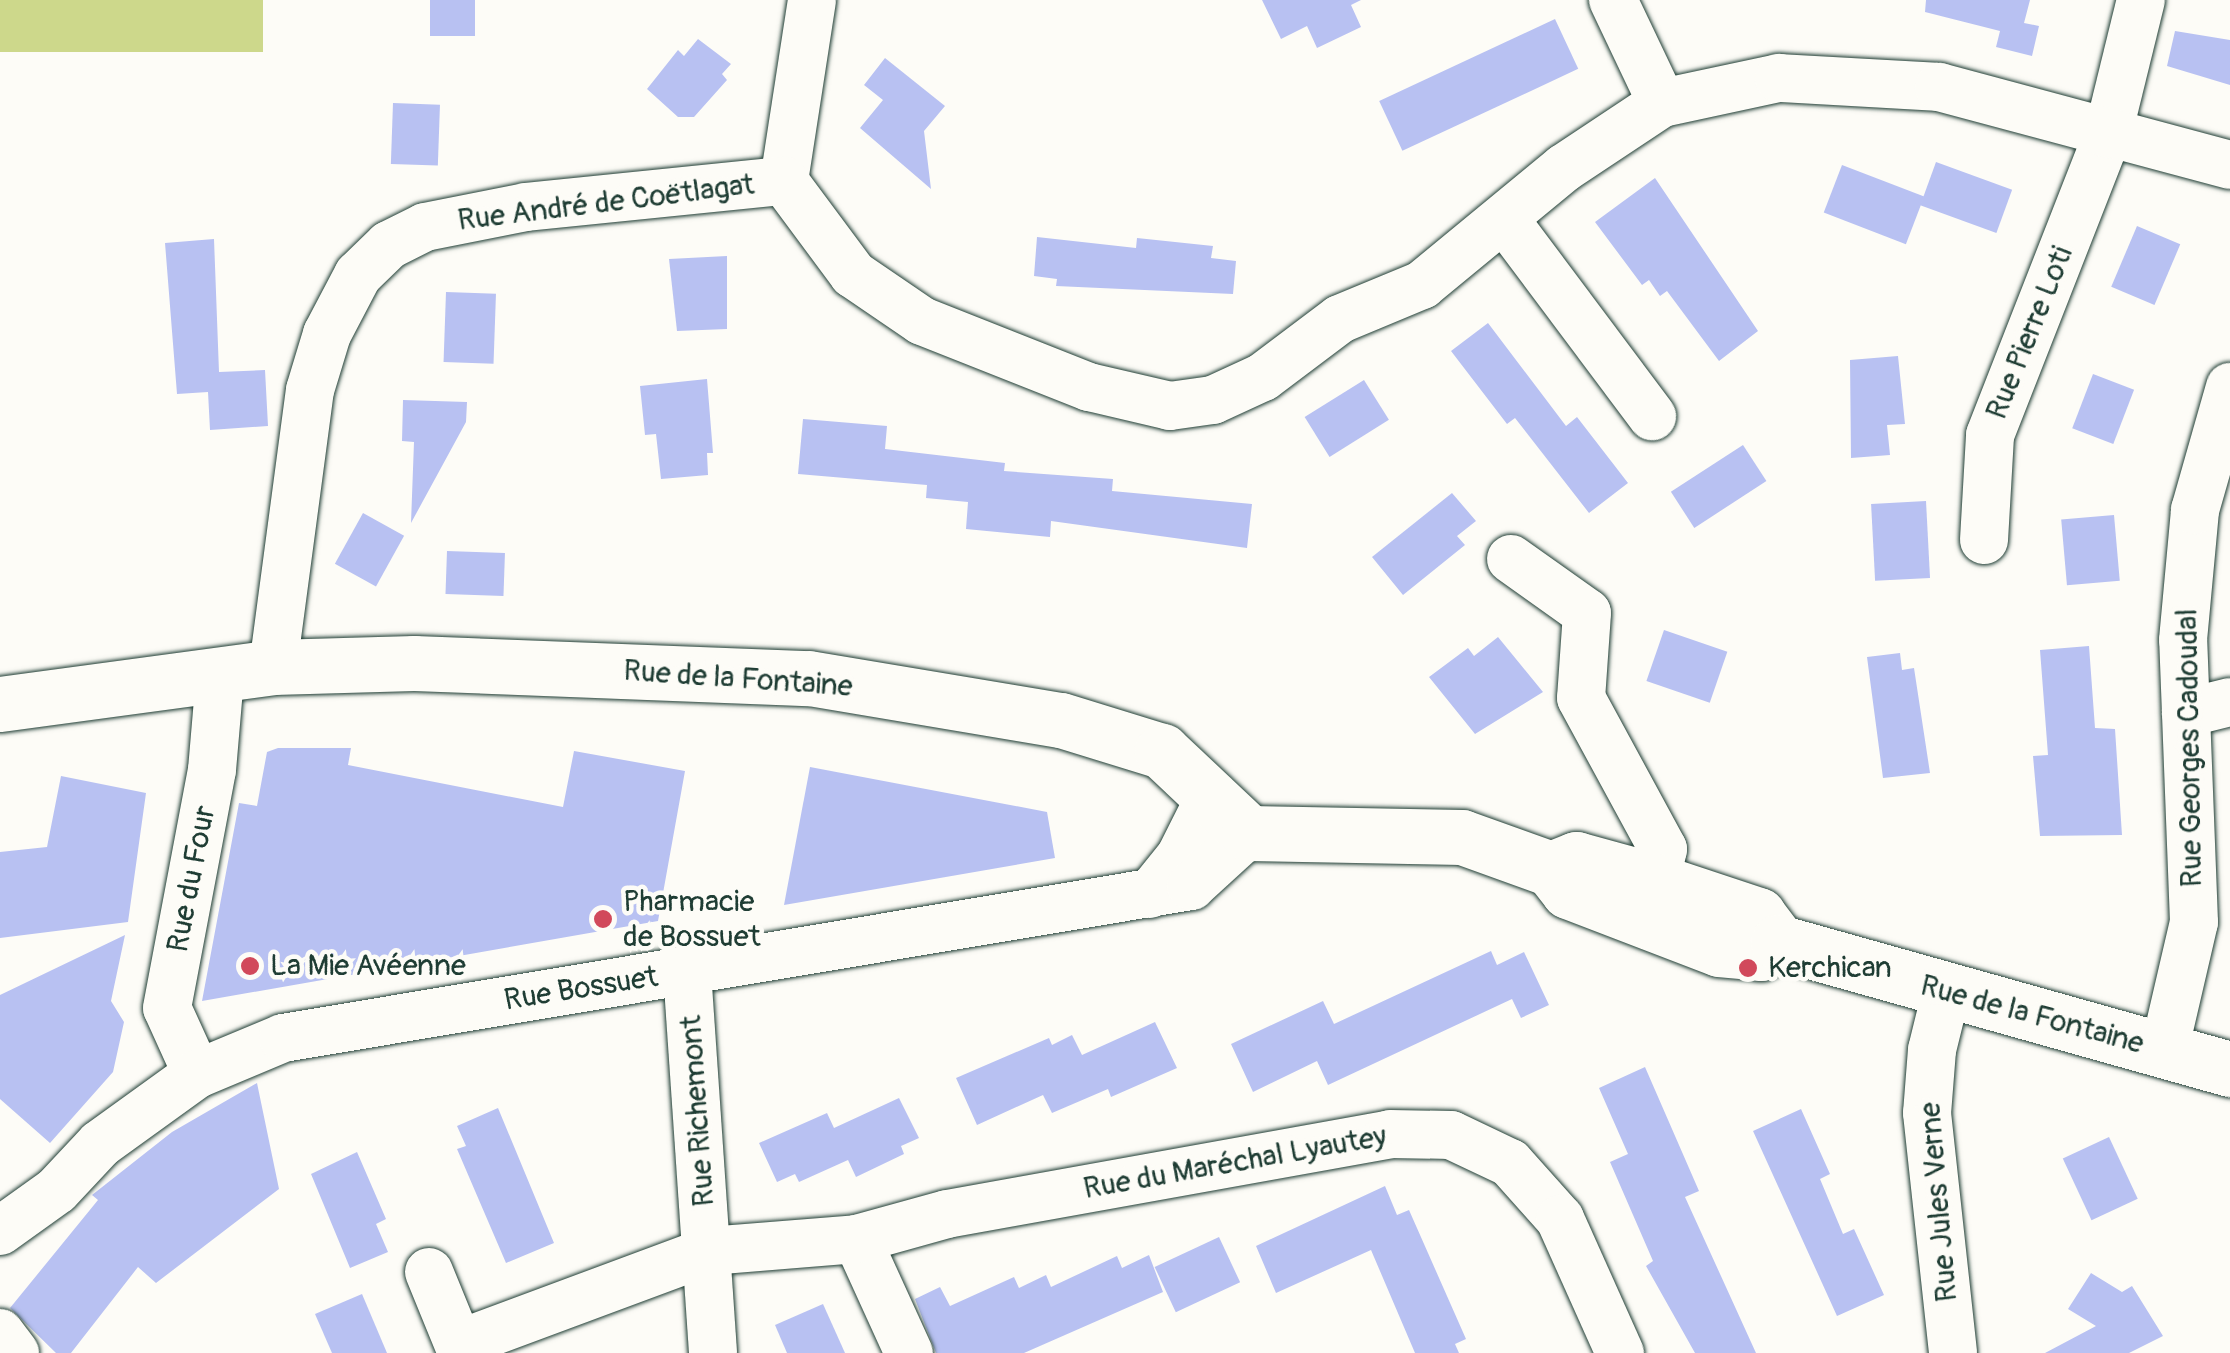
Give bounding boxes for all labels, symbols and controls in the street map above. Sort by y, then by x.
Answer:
street label: Rue André de Coëtlagat [456,167,756,239]
street label: Rue Pierre Loti [1979,241,2081,425]
street label: Rue Georges Cadoudal [2170,608,2210,888]
street label: Rue de la Fontaine [622,653,854,705]
street label: Rue du Four [160,803,224,955]
place label: Pharmacie de Bossuet [623,884,761,954]
marker: Pharmacie de Bossuet [592,908,614,930]
place label: La Mie Avéenne [270,948,466,984]
place label: Kerchican [1768,950,1892,986]
marker: La Mie Avéenne [239,955,261,977]
marker: Kerchican [1737,957,1759,979]
street label: Rue Bossuet [502,959,660,1019]
street label: Rue de la Fontaine [1916,968,2148,1062]
street label: Rue Richemont [673,1014,723,1208]
street label: Rue Jules Verne [1912,1101,1966,1303]
street label: Rue du Maréchal Lyautey [1081,1119,1389,1207]

